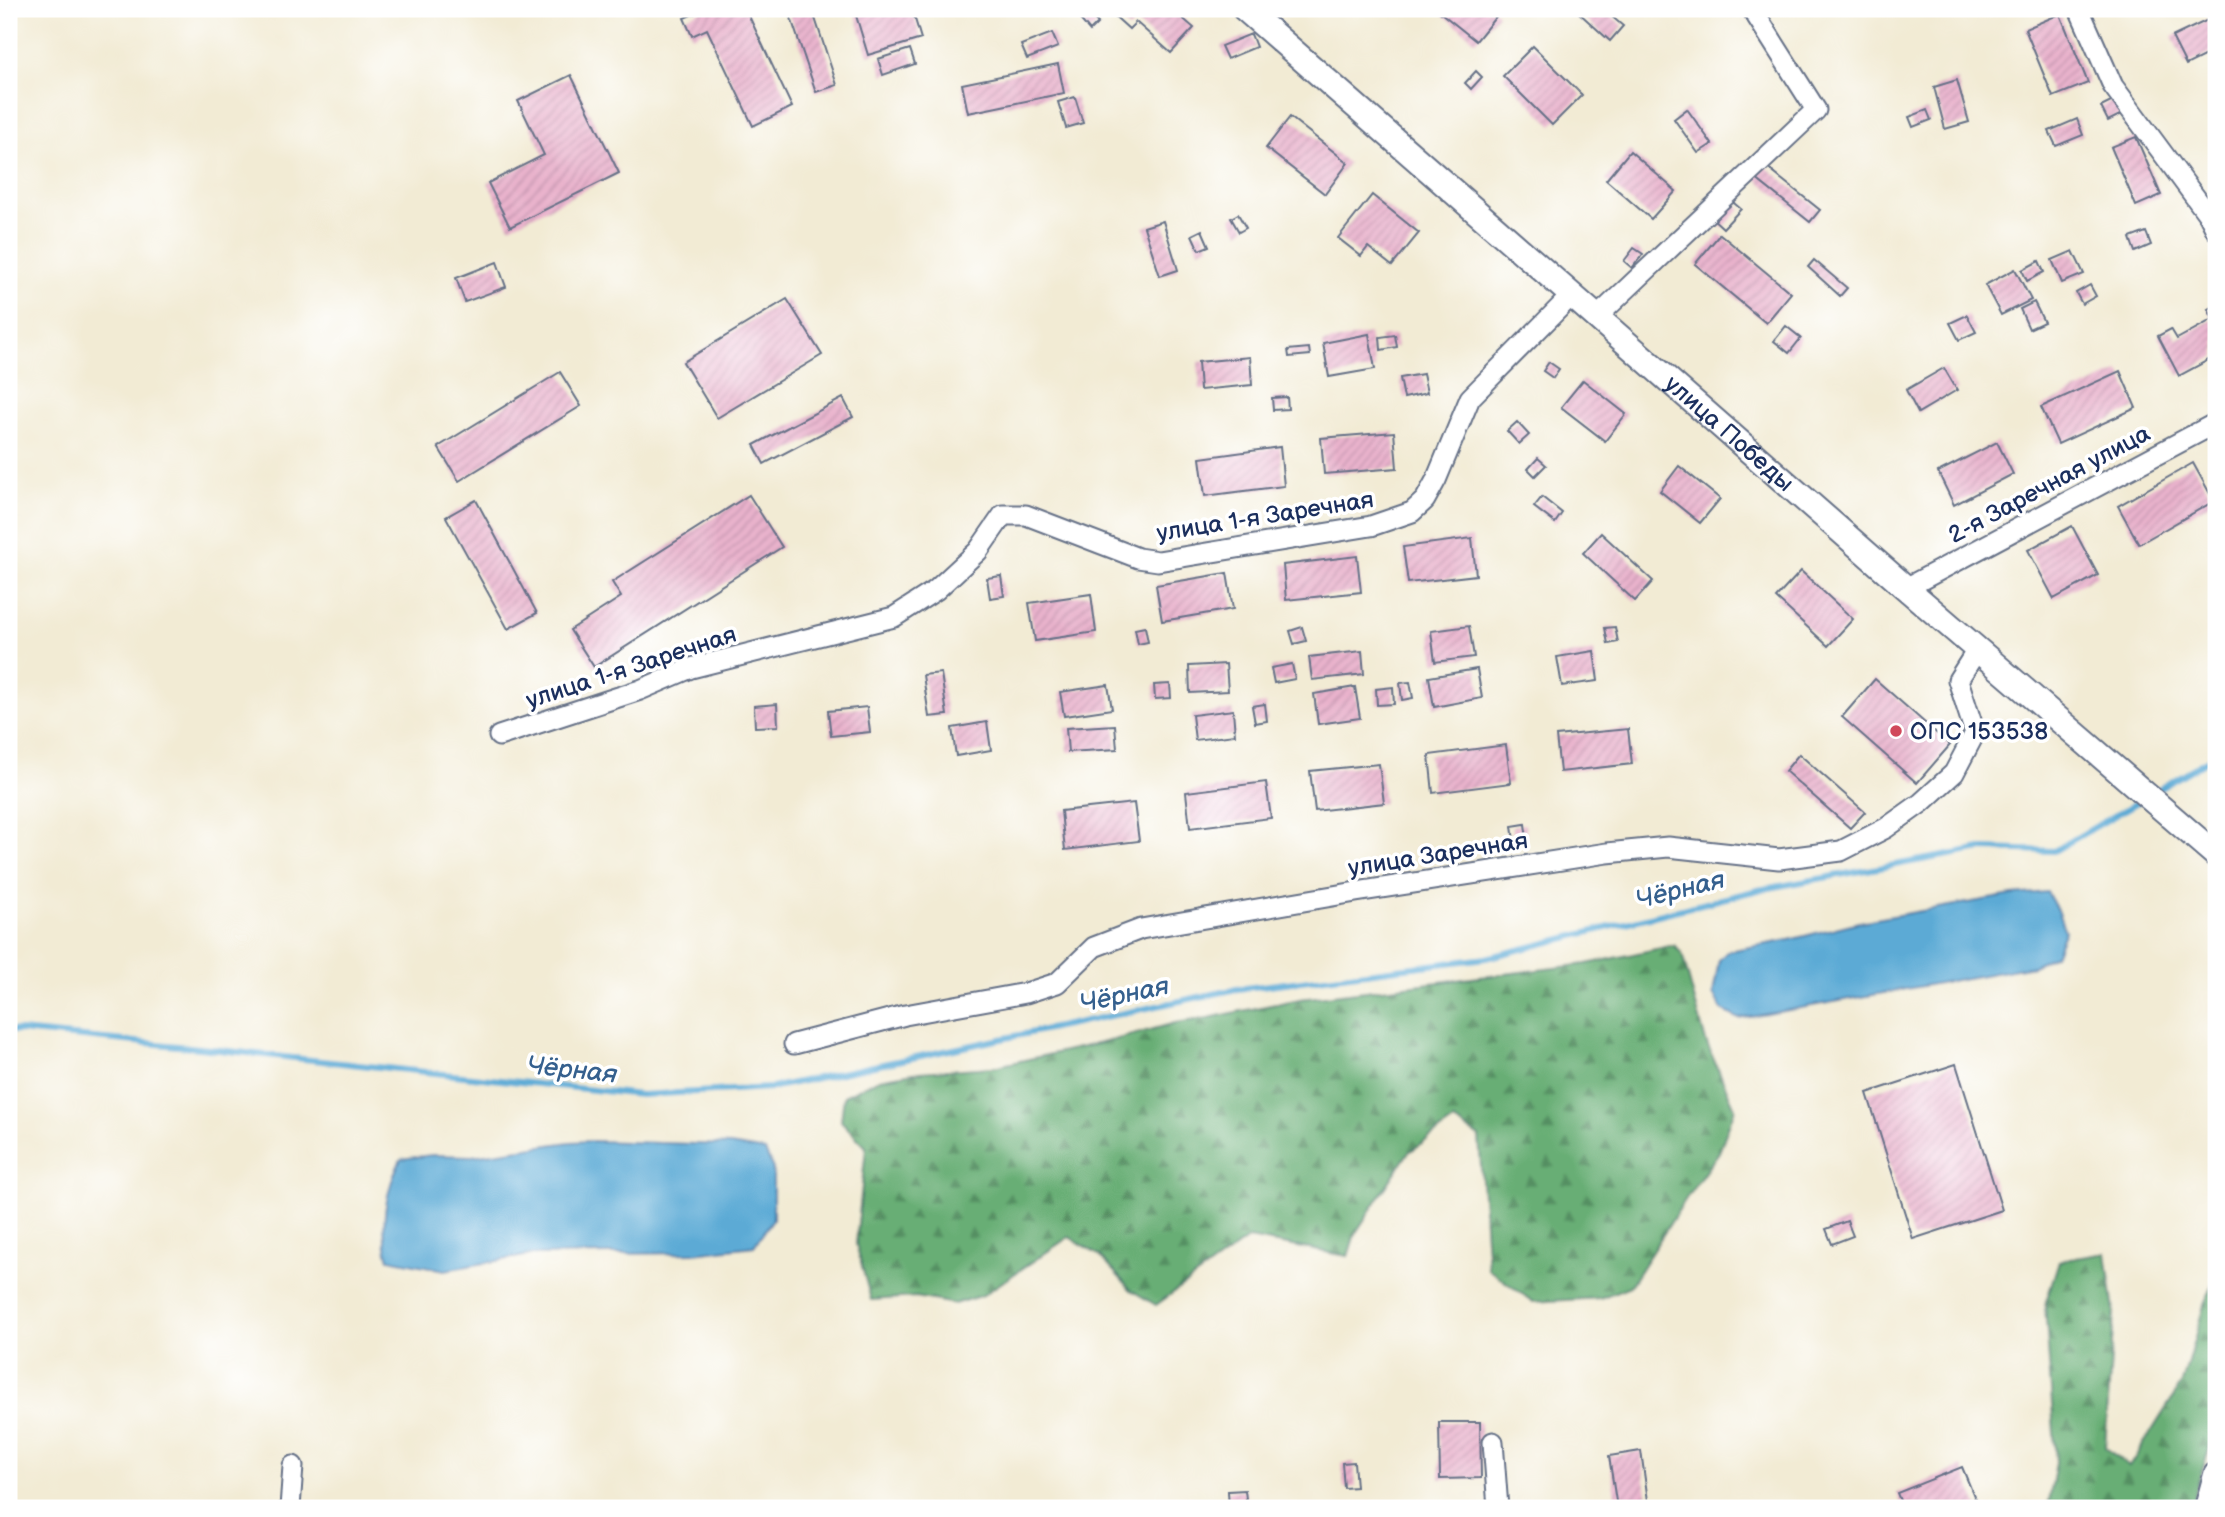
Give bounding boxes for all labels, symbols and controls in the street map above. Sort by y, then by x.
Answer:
street label: улица Победы [1659,369,1800,498]
street label: 2-я Заречная улица [1943,419,2155,550]
street label: улица 1-я Заречная [1154,485,1376,548]
street label: улица 1-я Заречная [522,620,740,715]
place label: ОПС 153538 [1910,717,2048,746]
marker: ОПС 153538 [1888,723,1904,739]
street label: улица Заречная [1346,826,1530,883]
water label: Чёрная [1633,864,1729,916]
water label: Чёрная [1077,971,1173,1020]
water label: Чёрная [525,1050,619,1091]

